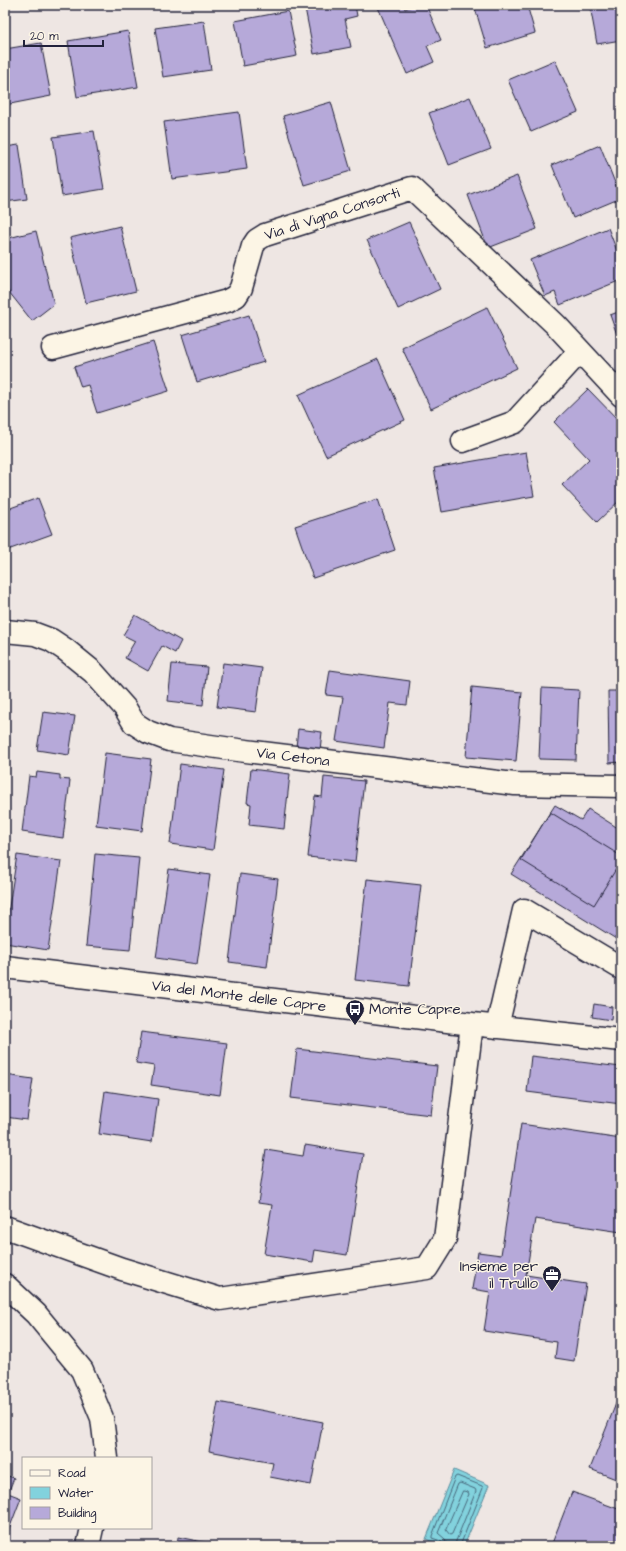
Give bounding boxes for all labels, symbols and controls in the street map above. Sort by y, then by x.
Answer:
scale bar [24,22,103,48]
text: 20 m [30,28,59,45]
street label: Via di Vigna Consorti [262,182,403,247]
street label: Via Cetona [255,742,331,772]
street label: Via del Monte delle Capre [151,975,327,1017]
bus stop icon: Monte Capre [344,998,366,1026]
place label: Monte Capre [369,999,461,1020]
place label: Insieme per il Trullo [460,1256,539,1294]
office icon: Insieme per il Trullo [541,1264,563,1292]
legend [22,1457,152,1529]
text: Road [58,1465,86,1482]
text: Water [58,1485,94,1502]
text: Building [58,1505,96,1523]

